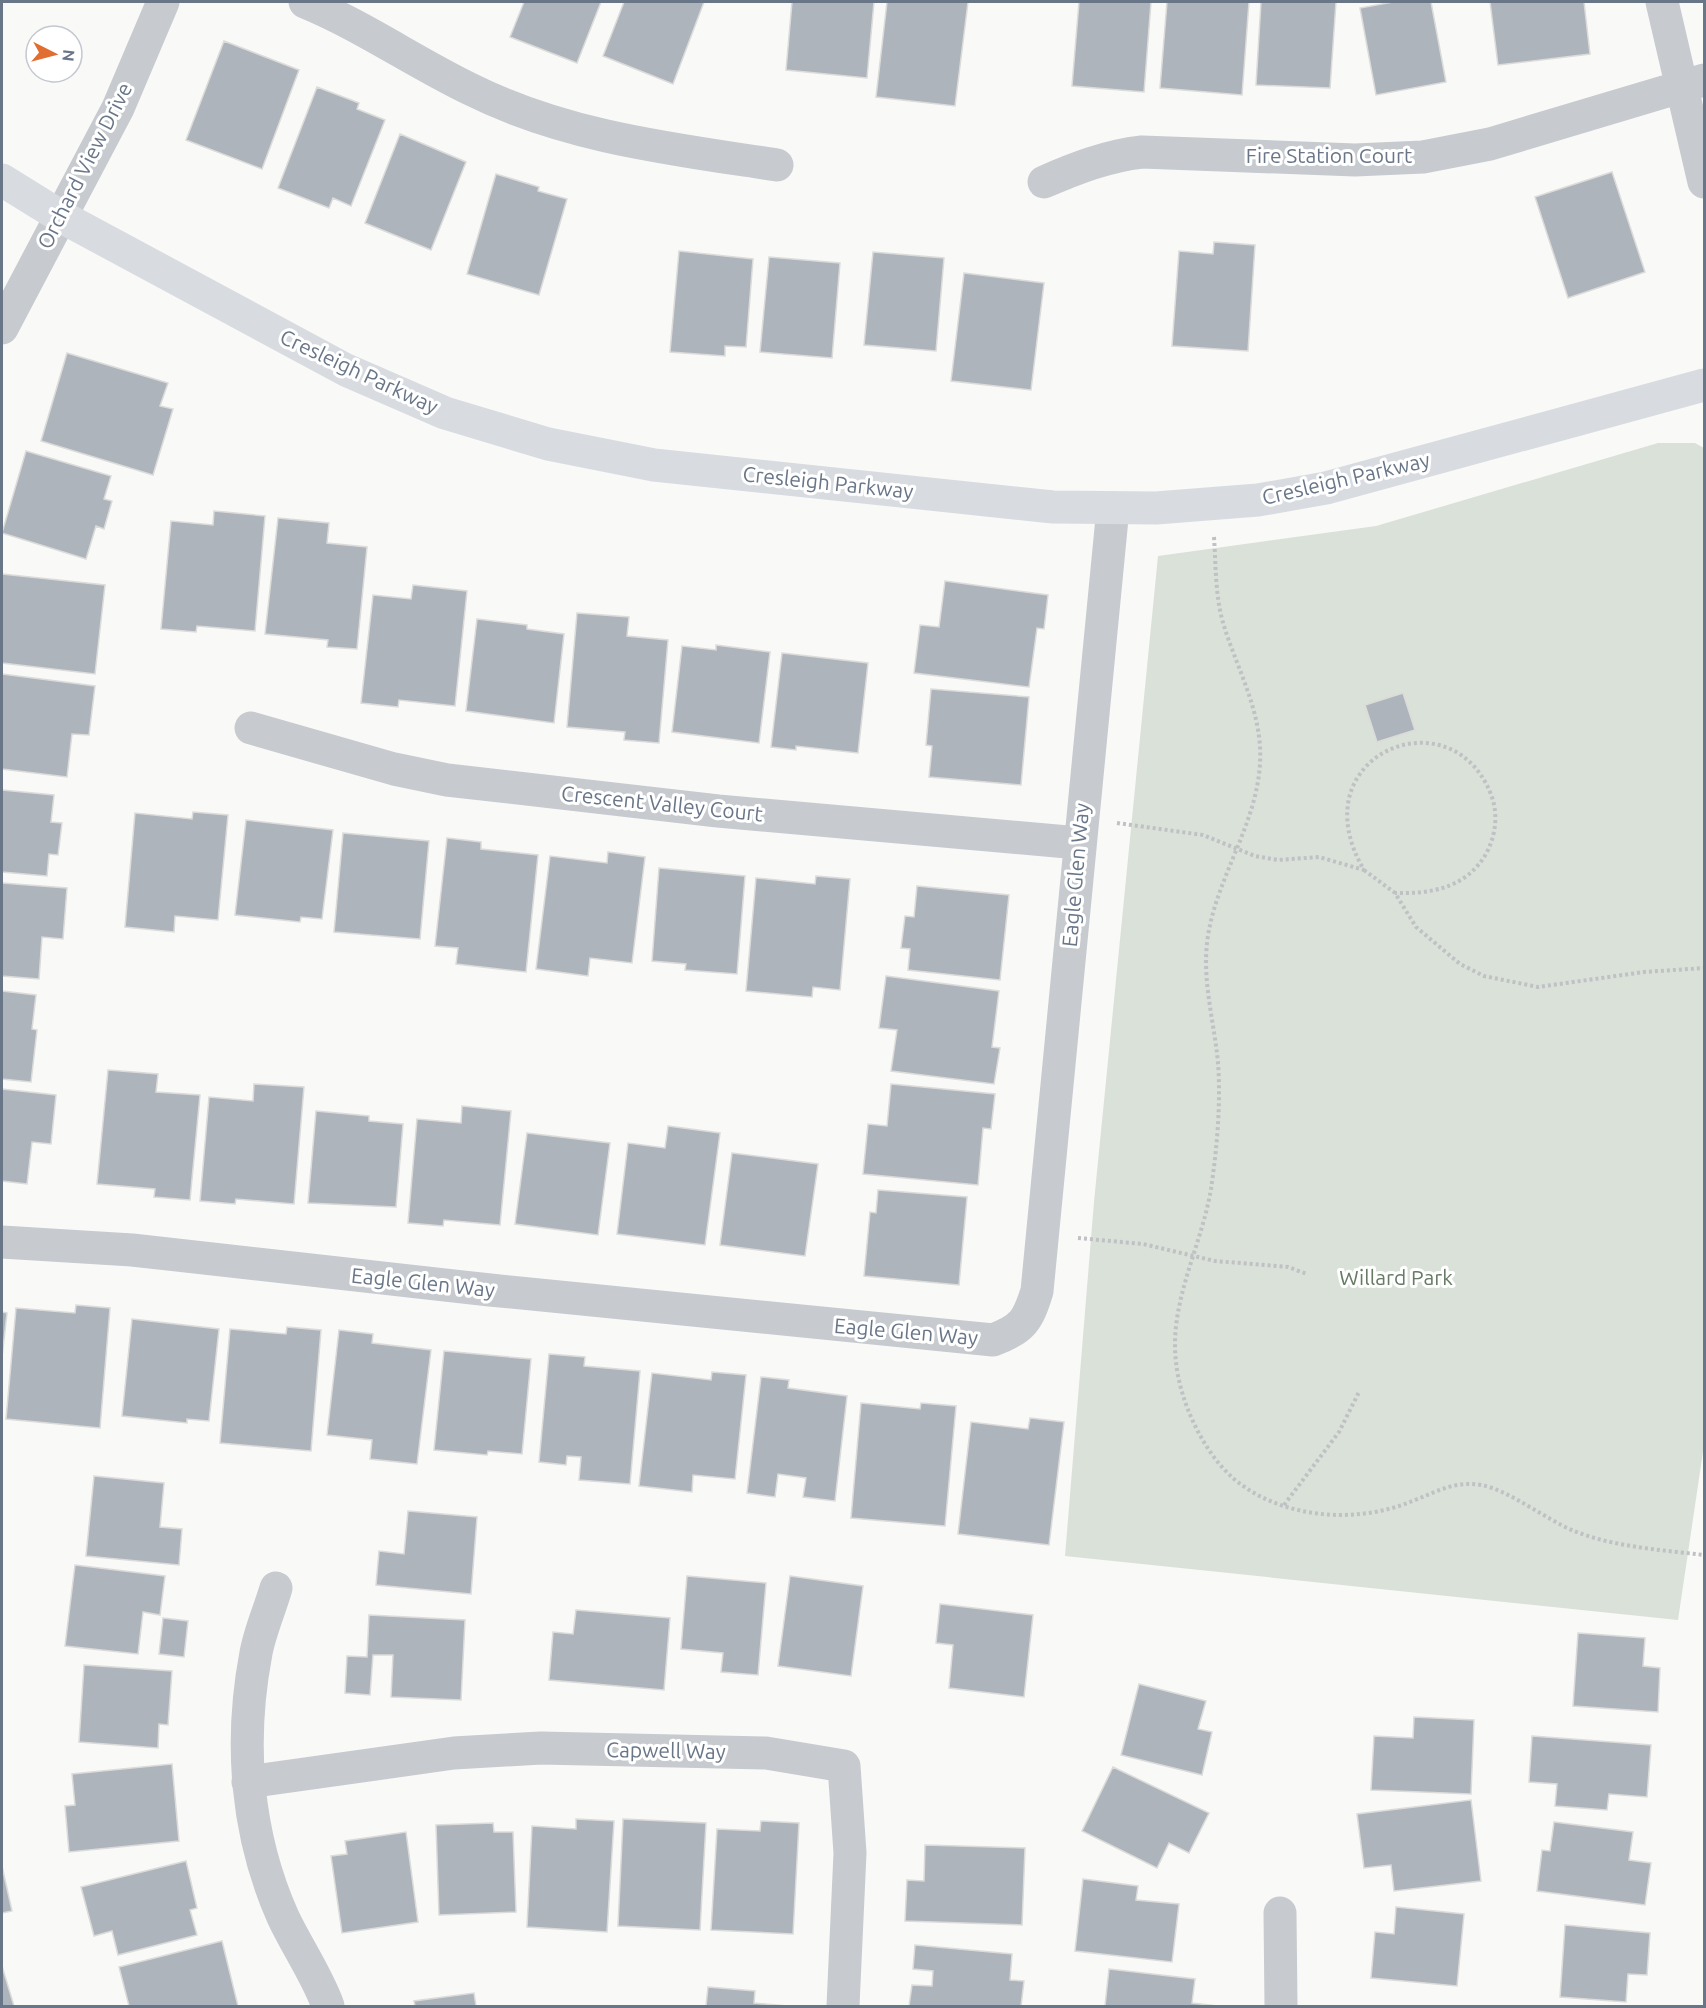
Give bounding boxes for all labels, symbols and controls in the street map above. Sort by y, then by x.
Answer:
north arrow [24,24,84,84]
text: N [59,49,78,62]
street label: Orchard View Drive [32,78,136,253]
street label: Fire Station Court [1246,143,1412,167]
street label: Cresleigh Parkway [277,324,442,418]
street label: Cresleigh Parkway [1260,447,1432,509]
street label: Cresleigh Parkway [742,461,915,503]
street label: Crescent Valley Court [560,780,764,826]
street label: Eagle Glen Way [1057,802,1093,948]
street label: Eagle Glen Way [350,1263,496,1301]
park label: Willard Park [1339,1265,1453,1289]
street label: Eagle Glen Way [833,1313,979,1349]
street label: Capwell Way [606,1737,726,1763]

